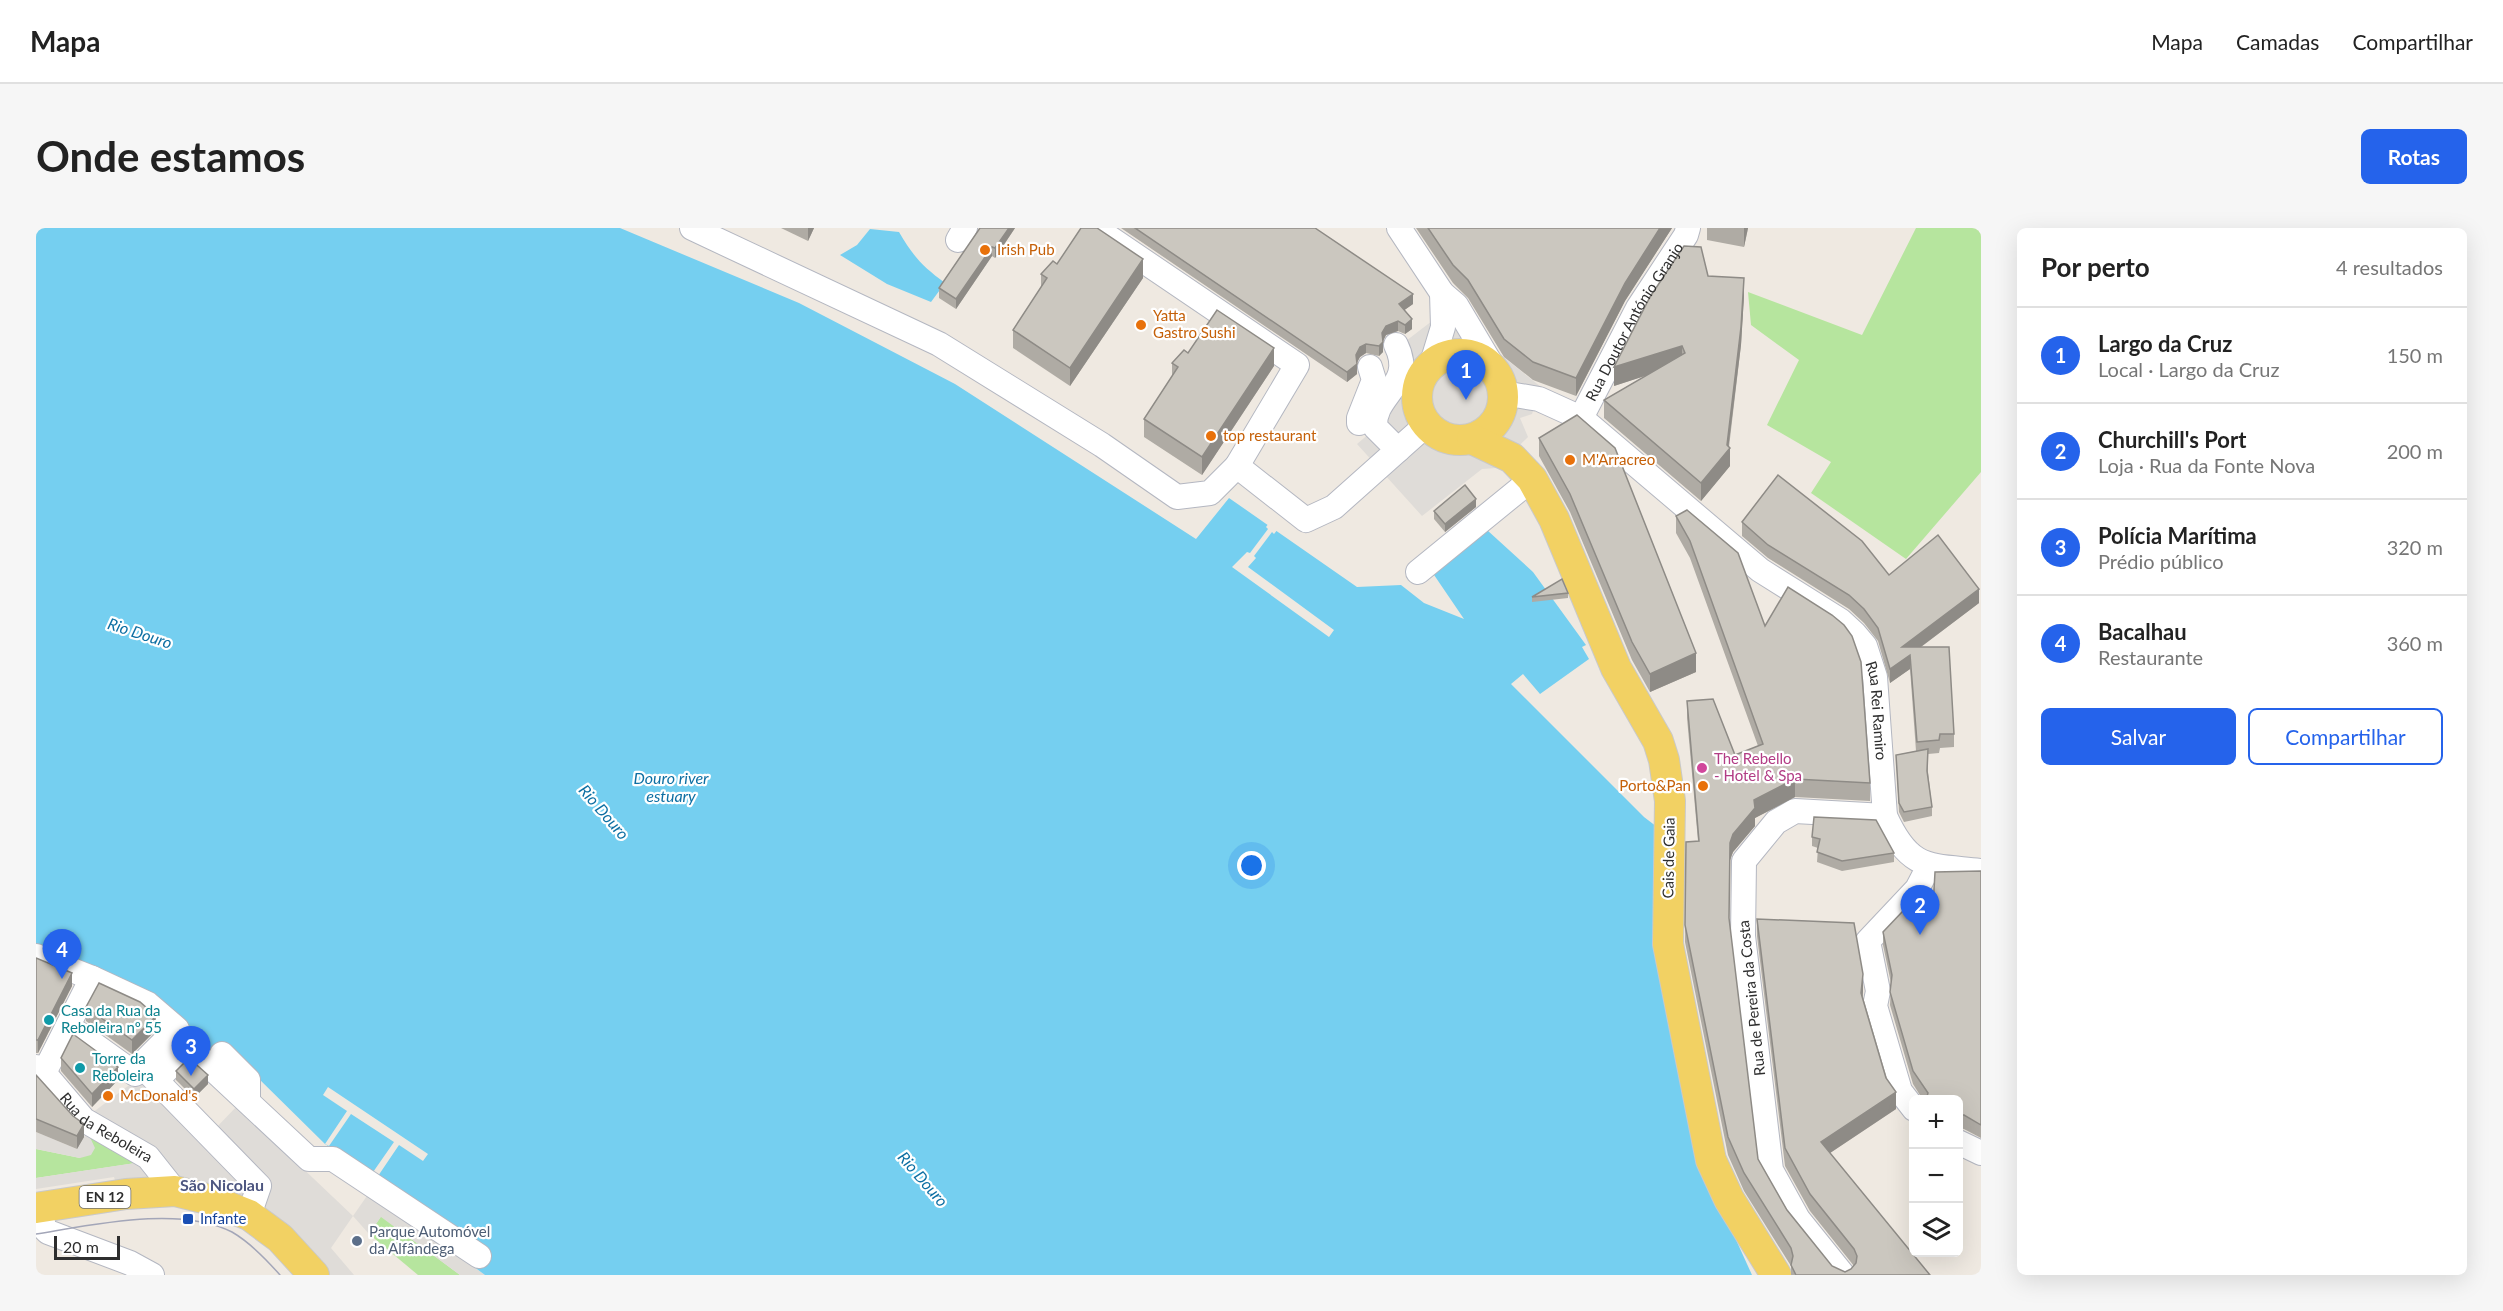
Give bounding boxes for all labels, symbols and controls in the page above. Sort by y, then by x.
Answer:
text: Mapa [30,24,100,58]
text: Mapa [2151,29,2203,54]
text: Camadas [2236,29,2319,54]
text: Compartilhar [2352,29,2473,54]
button: Rotas [2361,129,2467,184]
text: Onde estamos [36,131,305,181]
street label: Rua Doutor António Granjo [1581,239,1687,404]
place label: Irish Pub [997,240,1055,258]
marker: Irish Pub [978,243,992,257]
text: Por perto [2041,251,2150,283]
text: 4 resultados [2336,255,2443,279]
place label: Yatta Gastro Sushi [1153,306,1236,341]
marker: Yatta Gastro Sushi [1134,318,1148,332]
text: Largo da Cruz [2098,330,2232,357]
text: 1 [2055,343,2066,367]
text: 150 m [2387,343,2443,367]
pin: 1 [1446,350,1486,400]
text: Local · Largo da Cruz [2098,357,2280,381]
place label: top restaurant [1223,426,1317,444]
text: Churchill's Port [2098,426,2246,453]
marker: top restaurant [1204,429,1218,443]
text: 2 [2055,439,2066,463]
text: 200 m [2387,439,2443,463]
place label: M'Arracreo [1582,450,1655,468]
marker: M'Arracreo [1563,453,1577,467]
text: Loja · Rua da Fonte Nova [2098,453,2315,477]
text: Polícia Marítima [2098,522,2257,549]
text: 3 [2055,535,2066,559]
text: 320 m [2387,535,2443,559]
text: Prédio público [2098,549,2224,573]
water label: Rio Douro [106,613,175,652]
text: Bacalhau [2098,618,2187,645]
text: 4 [2055,631,2066,655]
text: 360 m [2387,631,2443,655]
text: Restaurante [2098,645,2203,669]
street label: Rua Rei Ramiro [1862,659,1891,761]
button: Salvar [2041,708,2236,765]
button: Compartilhar [2248,708,2443,765]
place label: The Rebello - Hotel & Spa [1714,749,1802,784]
marker: The Rebello - Hotel & Spa [1695,761,1709,775]
water label: Douro river estuary [633,768,709,805]
place label: Porto&Pan [1619,776,1691,794]
marker: Porto&Pan [1696,779,1710,793]
water label: Rio Douro [575,780,633,843]
street label: Cais de Gaia [1658,817,1678,899]
your location [1237,851,1266,880]
pin: 2 [1900,886,1940,935]
street label: Rua de Pereira da Costa [1734,920,1768,1077]
pin: 4 [42,930,82,979]
place label: Casa da Rua da Reboleira nº 55 [61,1001,162,1036]
marker: Casa da Rua da Reboleira nº 55 [42,1013,56,1027]
pin: 3 [172,1026,210,1076]
place label: Torre da Reboleira [92,1049,154,1084]
marker: Torre da Reboleira [73,1061,87,1075]
place label: McDonald's [120,1086,198,1104]
street label: Rua da Reboleira [57,1089,156,1166]
marker: McDonald's [101,1089,115,1103]
map controls [1909,1095,1963,1257]
button: + [1909,1095,1963,1149]
water label: Rio Douro [894,1147,952,1210]
button: − [1909,1149,1963,1203]
district label: São Nicolau [180,1175,264,1194]
road number: EN 12 [80,1186,130,1208]
button: layers [1909,1203,1963,1257]
place label: Infante [200,1209,247,1227]
marker: Infante [181,1212,195,1226]
place label: Parque Automóvel da Alfândega [369,1222,490,1257]
scale bar [54,1233,120,1260]
marker: Parque Automóvel da Alfândega [350,1234,364,1248]
text: 20 m [63,1237,99,1256]

